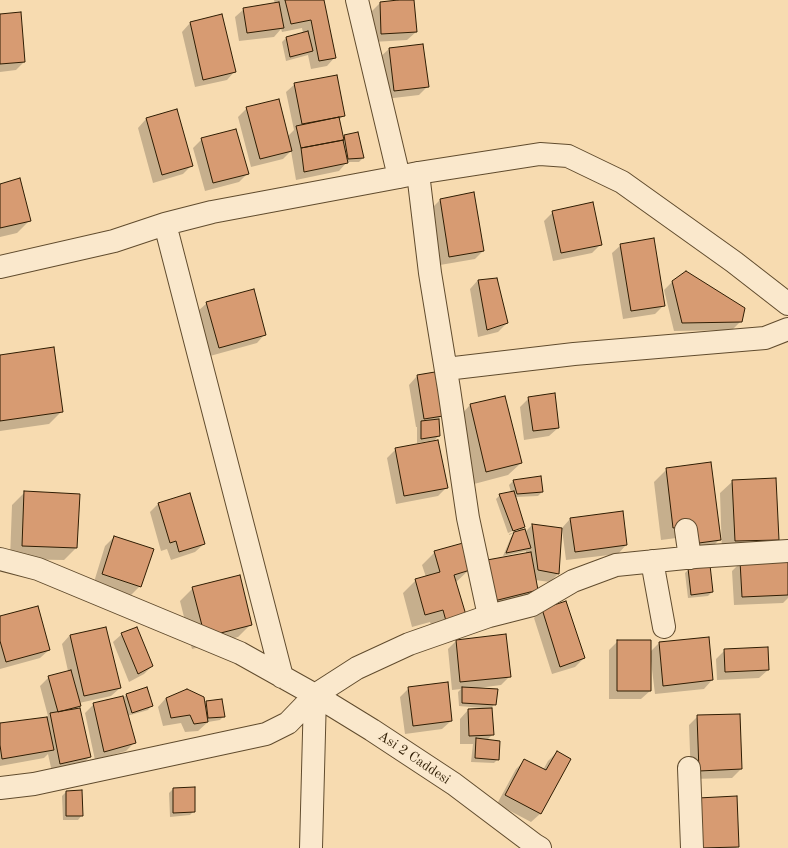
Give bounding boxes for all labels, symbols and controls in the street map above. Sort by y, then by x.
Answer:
street label: Asi 2 Caddesi [375,728,453,788]

